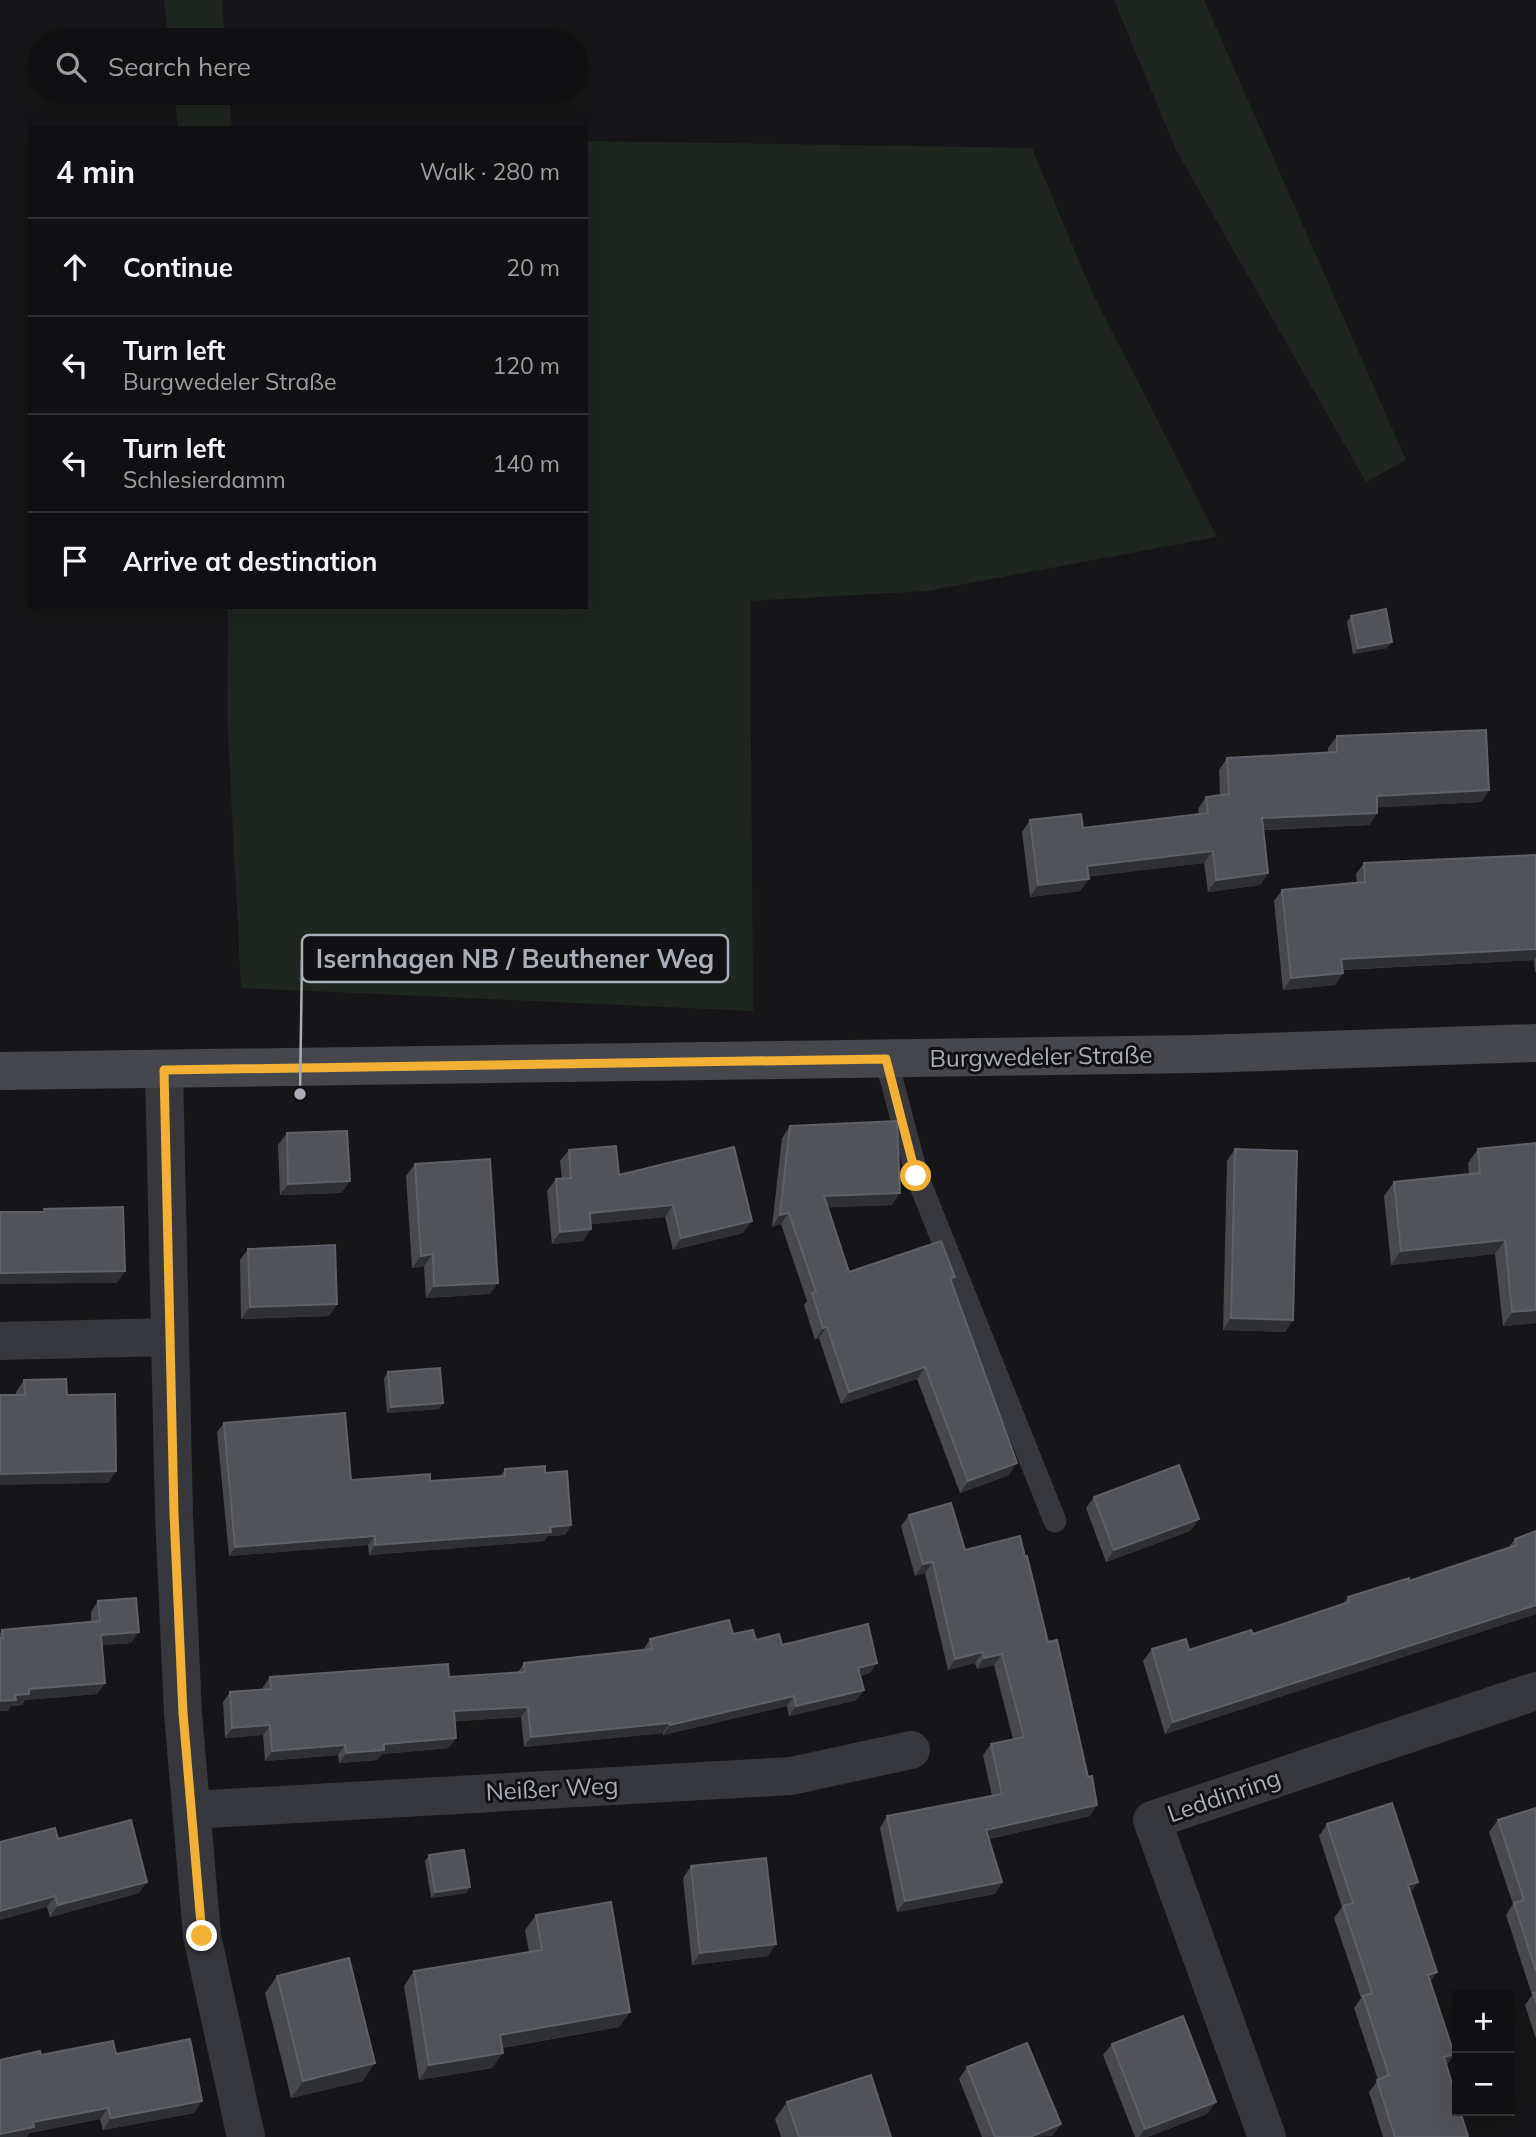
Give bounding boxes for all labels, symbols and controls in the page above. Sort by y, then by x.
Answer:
search box [28,28,588,105]
icon: search [52,48,90,86]
text: Search here [108,50,251,83]
text: 4 min [56,153,135,191]
text: Walk · 280 m [420,157,560,186]
icon: ahead [56,248,94,286]
text: Continue [123,251,233,284]
text: 20 m [506,253,560,282]
text: Turn left [123,334,225,367]
icon: left [56,346,94,384]
text: 120 m [492,351,560,380]
text: Burgwedeler Straße [123,367,336,396]
text: Turn left [123,432,225,465]
icon: left [56,444,94,482]
text: 140 m [492,449,560,478]
text: Schlesierdamm [123,465,286,494]
icon: arrive [56,542,94,580]
text: Arrive at destination [123,545,378,578]
callout: Isernhagen NB / Beuthener Weg [302,935,728,982]
text: Isernhagen NB / Beuthener Weg [316,942,714,975]
street label: Burgwedeler Straße [929,1039,1153,1073]
route start [900,1160,931,1191]
street label: Leddinring [1163,1762,1284,1828]
street label: Neißer Weg [485,1770,619,1806]
route end [186,1920,217,1951]
map controls [1452,1990,1515,2116]
button: + [1452,1990,1515,2053]
button: − [1452,2053,1515,2116]

